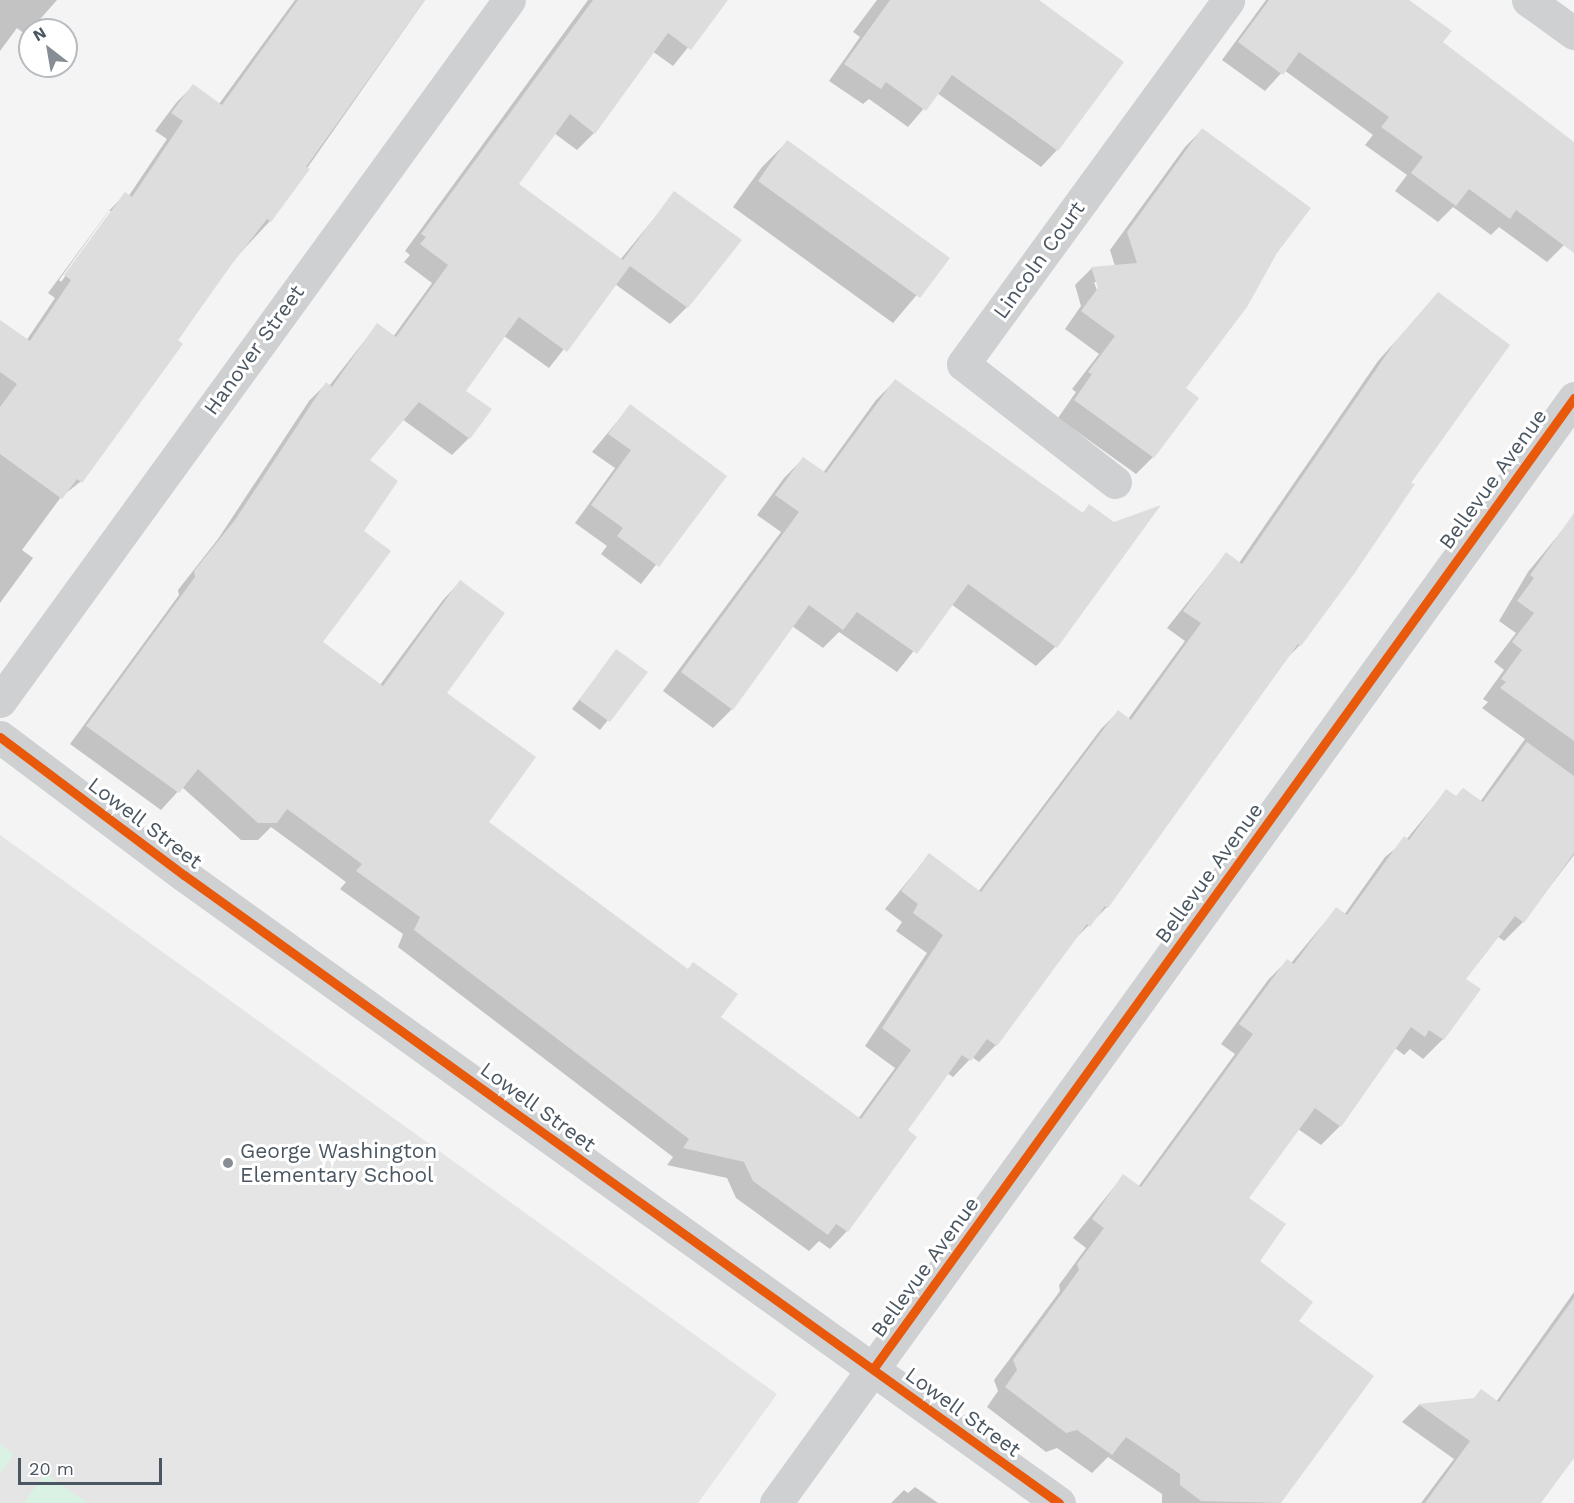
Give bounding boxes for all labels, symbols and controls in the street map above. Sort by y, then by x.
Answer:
north arrow [18,18,78,78]
text: N [30,23,49,45]
street label: Lincoln Court [988,196,1090,324]
street label: Hanover Street [198,280,310,420]
street label: Bellevue Avenue [1433,404,1553,554]
street label: Lowell Street [83,772,207,874]
street label: Bellevue Avenue [1149,798,1269,948]
street label: Lowell Street [475,1057,601,1157]
place label: George Washington Elementary School [240,1138,438,1188]
marker: George Washington Elementary School [221,1156,235,1170]
street label: Bellevue Avenue [865,1192,985,1342]
street label: Lowell Street [900,1362,1026,1462]
scale bar [21,1446,165,1484]
text: 20 m [29,1458,74,1479]

